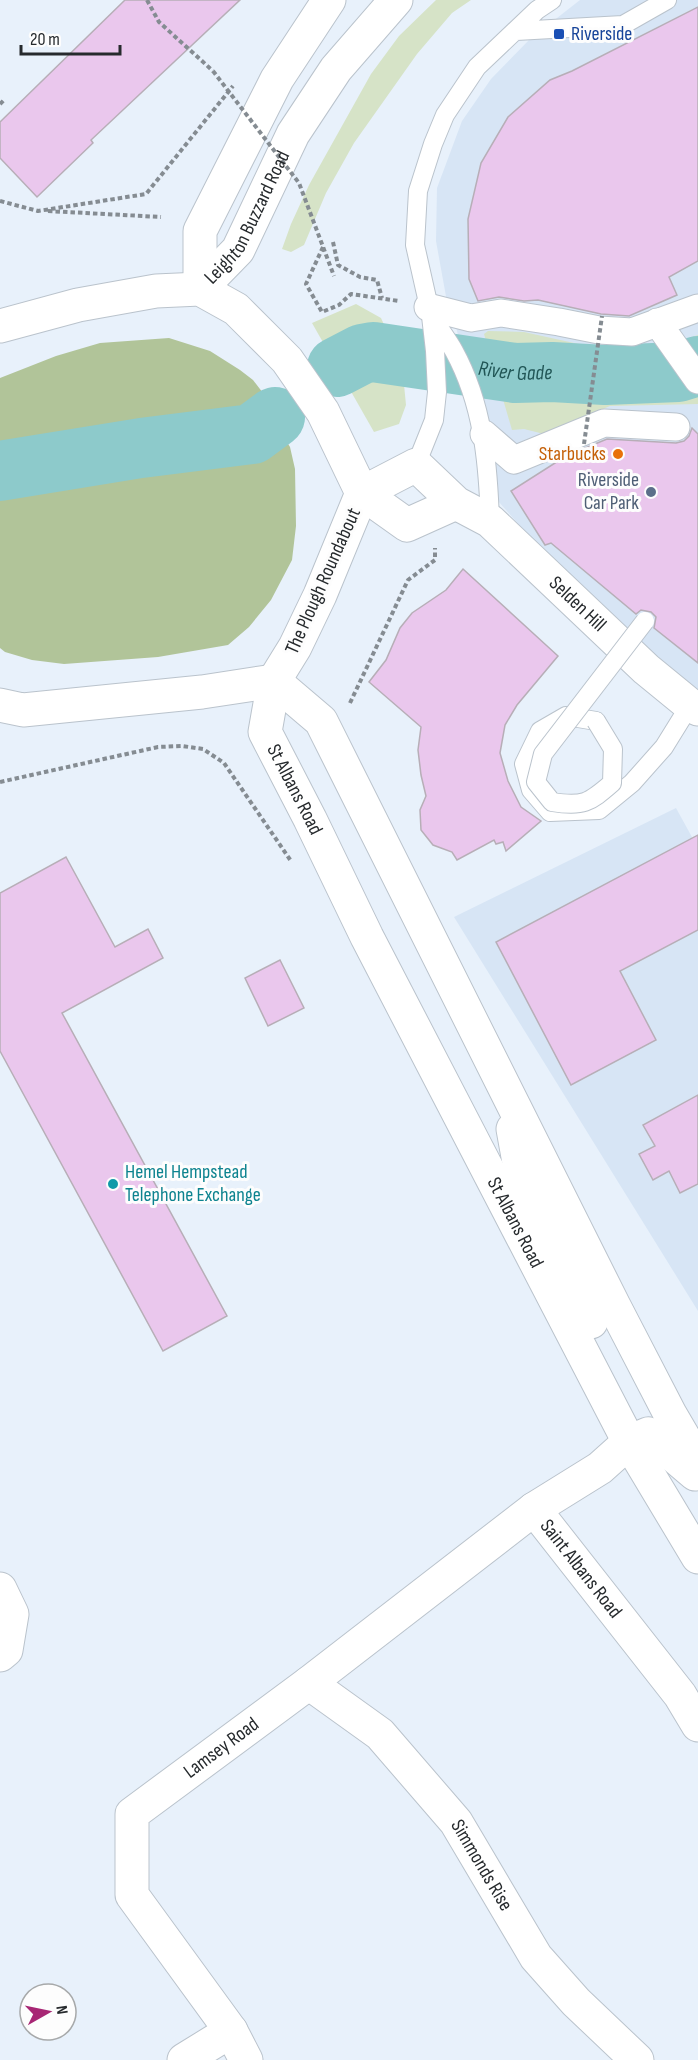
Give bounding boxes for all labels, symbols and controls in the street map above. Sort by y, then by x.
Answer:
scale bar [21,18,120,56]
place label: Riverside [571,22,632,46]
marker: Riverside [552,27,566,41]
text: 20 m [30,29,60,50]
street label: Leighton Buzzard Road [199,147,295,289]
water label: River Gade [477,355,552,386]
place label: Starbucks [539,442,606,466]
marker: Starbucks [611,447,625,461]
place label: Riverside Car Park [578,468,639,515]
marker: Riverside Car Park [644,485,658,499]
street label: The Plough Roundabout [280,504,366,658]
street label: Selden Hill [544,571,611,637]
street label: St Albans Road [261,740,328,839]
place label: Hemel Hempstead Telephone Exchange [125,1160,261,1207]
street label: St Albans Road [482,1173,549,1272]
marker: Hemel Hempstead Telephone Exchange [106,1177,120,1191]
street label: Saint Albans Road [535,1515,627,1623]
street label: Lamsey Road [179,1712,264,1783]
street label: Simmonds Rise [445,1815,518,1915]
north arrow [18,1982,78,2042]
text: N [51,2004,71,2016]

